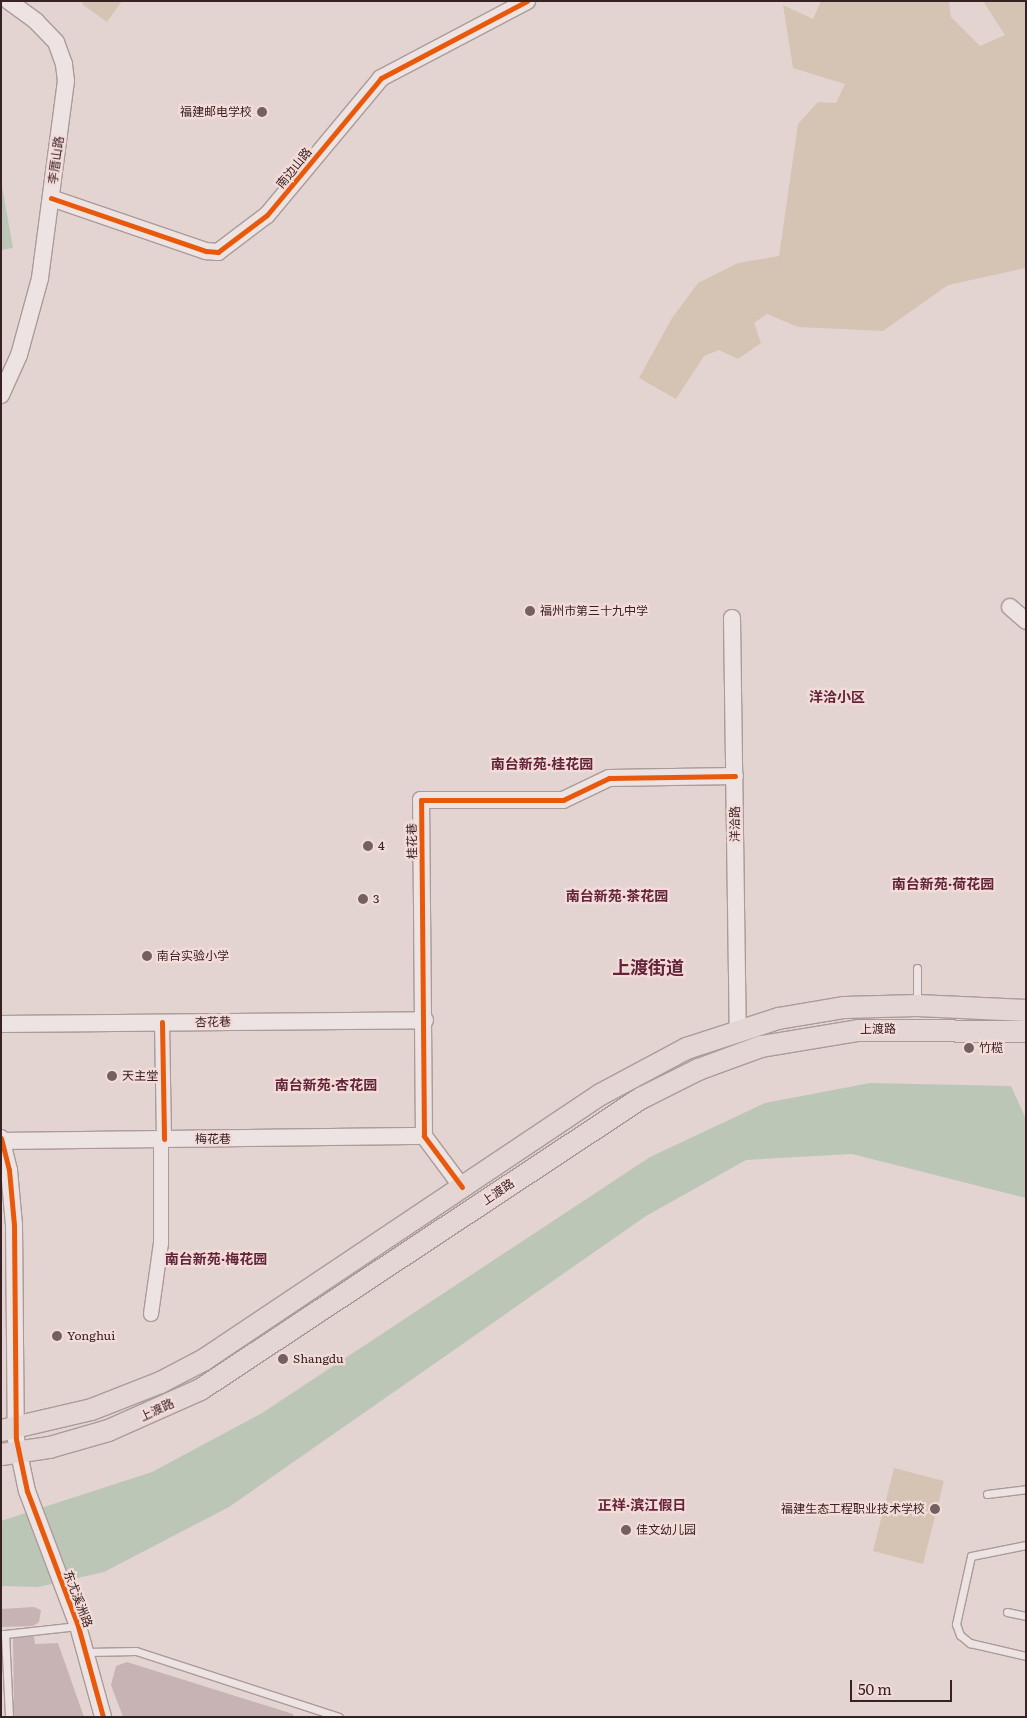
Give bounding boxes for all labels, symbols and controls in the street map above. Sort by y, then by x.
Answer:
place label: 福建邮电学校 [180,105,252,119]
marker: 福建邮电学校 [256,106,268,118]
street label: 李厝山路 [46,135,66,185]
street label: 南边山路 [273,145,315,191]
place label: 福州市第三十九中学 [540,604,648,618]
marker: 福州市第三十九中学 [524,605,536,617]
district label: 洋洽小区 [809,688,865,704]
district label: 南台新苑·桂花园 [491,755,593,771]
street label: 洋洽路 [728,806,742,842]
street label: 桂花巷 [404,823,420,859]
place label: 4 [378,839,385,853]
marker: 4 [362,840,374,852]
district label: 南台新苑·荷花园 [892,875,994,891]
district label: 南台新苑·茶花园 [566,887,668,903]
place label: 3 [373,892,380,906]
marker: 3 [357,893,369,905]
place label: 南台实验小学 [157,949,229,963]
marker: 南台实验小学 [141,950,153,962]
district label: 上渡街道 [612,956,684,978]
street label: 杏花巷 [195,1014,231,1030]
street label: 上渡路 [860,1021,896,1037]
place label: 竹榄 [979,1041,1003,1055]
marker: 竹榄 [963,1042,975,1054]
place label: 天主堂 [122,1069,158,1083]
marker: 天主堂 [106,1070,118,1082]
district label: 南台新苑·杏花园 [275,1076,377,1092]
street label: 梅花巷 [195,1132,231,1146]
street label: 上渡路 [479,1176,517,1208]
district label: 南台新苑·梅花园 [165,1250,267,1266]
place label: Yonghui [67,1329,115,1343]
marker: Yonghui [51,1330,63,1342]
place label: Shangdu [293,1352,344,1366]
marker: Shangdu [277,1353,289,1365]
street label: 上渡路 [138,1396,176,1424]
district label: 正祥·滨江假日 [598,1496,686,1512]
place label: 福建生态工程职业技术学校 [781,1502,925,1516]
marker: 福建生态工程职业技术学校 [929,1503,941,1515]
place label: 佳文幼儿园 [636,1523,696,1537]
marker: 佳文幼儿园 [620,1524,632,1536]
street label: 东尤溪洲路 [61,1568,95,1630]
scale bar [852,1670,954,1702]
text: 50 m [858,1677,892,1700]

